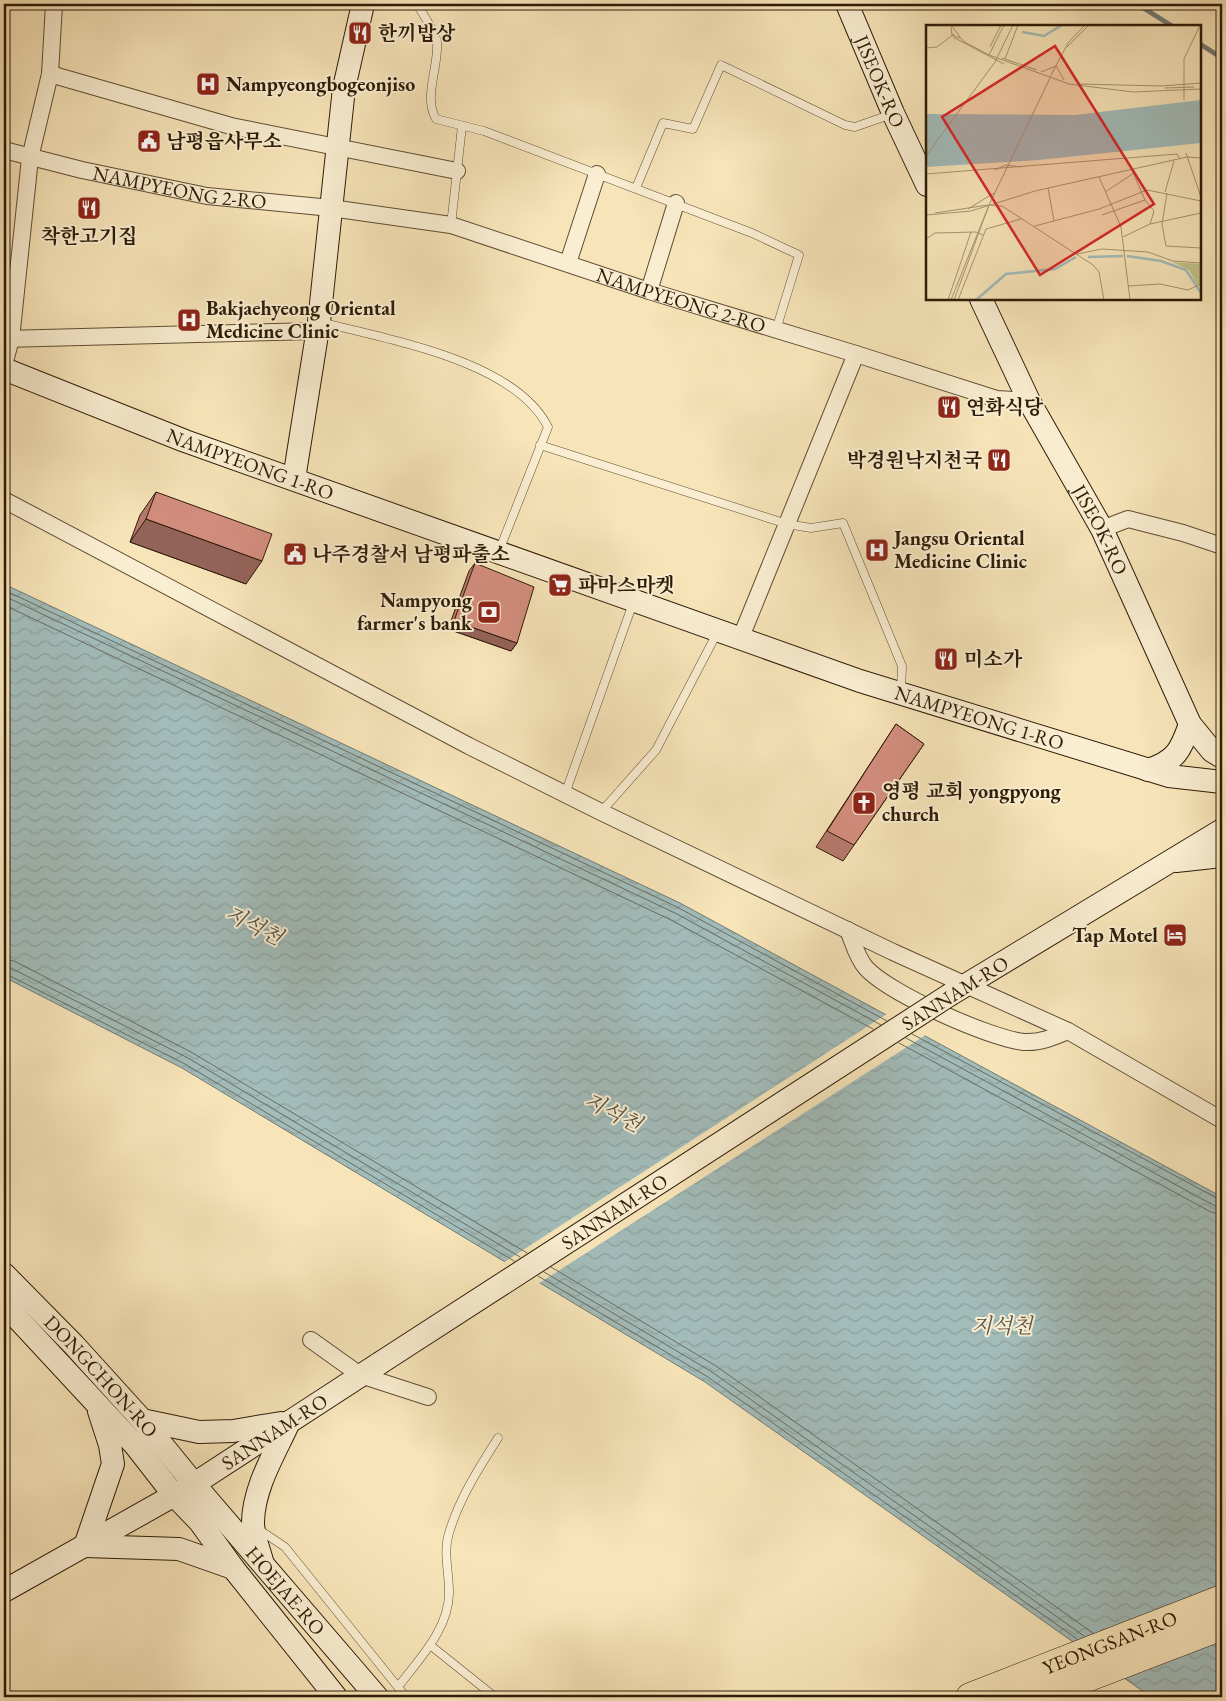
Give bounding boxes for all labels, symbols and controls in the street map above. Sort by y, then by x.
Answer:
restaurant icon: 한끼밥상 [347,20,373,46]
place label: 한끼밥상 [378,20,456,46]
inset map [926,25,1201,300]
street label: JISEOK-RO [848,29,911,132]
hospital icon: Nampyeongbogeonjiso [195,71,221,97]
place label: Nampyeongbogeonjiso [226,71,415,97]
public building icon: 남평읍사무소 [136,128,162,154]
place label: 남평읍사무소 [166,128,282,154]
street label: NAMPYEONG 2-RO [91,160,268,215]
restaurant icon: 착한고기집 [76,195,102,221]
place label: 착한고기집 [41,223,137,249]
street label: NAMPYEONG 2-RO [593,261,769,339]
place label: Bakjaehyeong Oriental Medicine Clinic [206,295,396,344]
hospital icon: Bakjaehyeong Oriental Medicine Clinic [176,307,202,333]
restaurant icon: 연화식당 [936,394,962,420]
place label: 연화식당 [966,394,1044,420]
street label: NAMPYEONG 1-RO [163,422,337,506]
place label: 박경원낙지천국 [847,447,982,473]
restaurant icon: 박경원낙지천국 [986,447,1012,473]
street label: JISEOK-RO [1065,478,1134,579]
place label: Jangsu Oriental Medicine Clinic [892,525,1027,574]
hospital icon: Jangsu Oriental Medicine Clinic [864,537,890,563]
public building icon: 나주경찰서 남평파출소 [282,541,308,567]
place label: 나주경찰서 남평파출소 [312,541,510,567]
supermarket icon: 파마스마켓 [547,572,573,598]
place label: 파마스마켓 [578,572,675,598]
place label: Nampyong farmer's bank [357,587,473,636]
bank icon: Nampyong farmer's bank [476,599,502,625]
restaurant icon: 미소가 [933,646,959,672]
place label: 미소가 [964,646,1023,672]
street label: NAMPYEONG 1-RO [891,679,1067,756]
place label: 영평 교회 yongpyong church [882,778,1062,827]
church icon: 영평 교회 yongpyong church [851,790,877,816]
water label: 지석천 [221,899,289,952]
place label: Tap Motel [1072,922,1158,948]
hotel icon: Tap Motel [1162,922,1188,948]
street label: SANNAM-RO [897,950,1013,1036]
water label: 지석천 [580,1086,648,1139]
street label: SANNAM-RO [556,1168,673,1256]
street label: DONGCHON-RO [39,1309,164,1443]
water label: 지석천 [972,1312,1034,1339]
street label: SANNAM-RO [216,1388,333,1476]
street label: HOEJAE-RO [240,1541,331,1641]
street label: YEONGSAN-RO [1039,1605,1181,1681]

